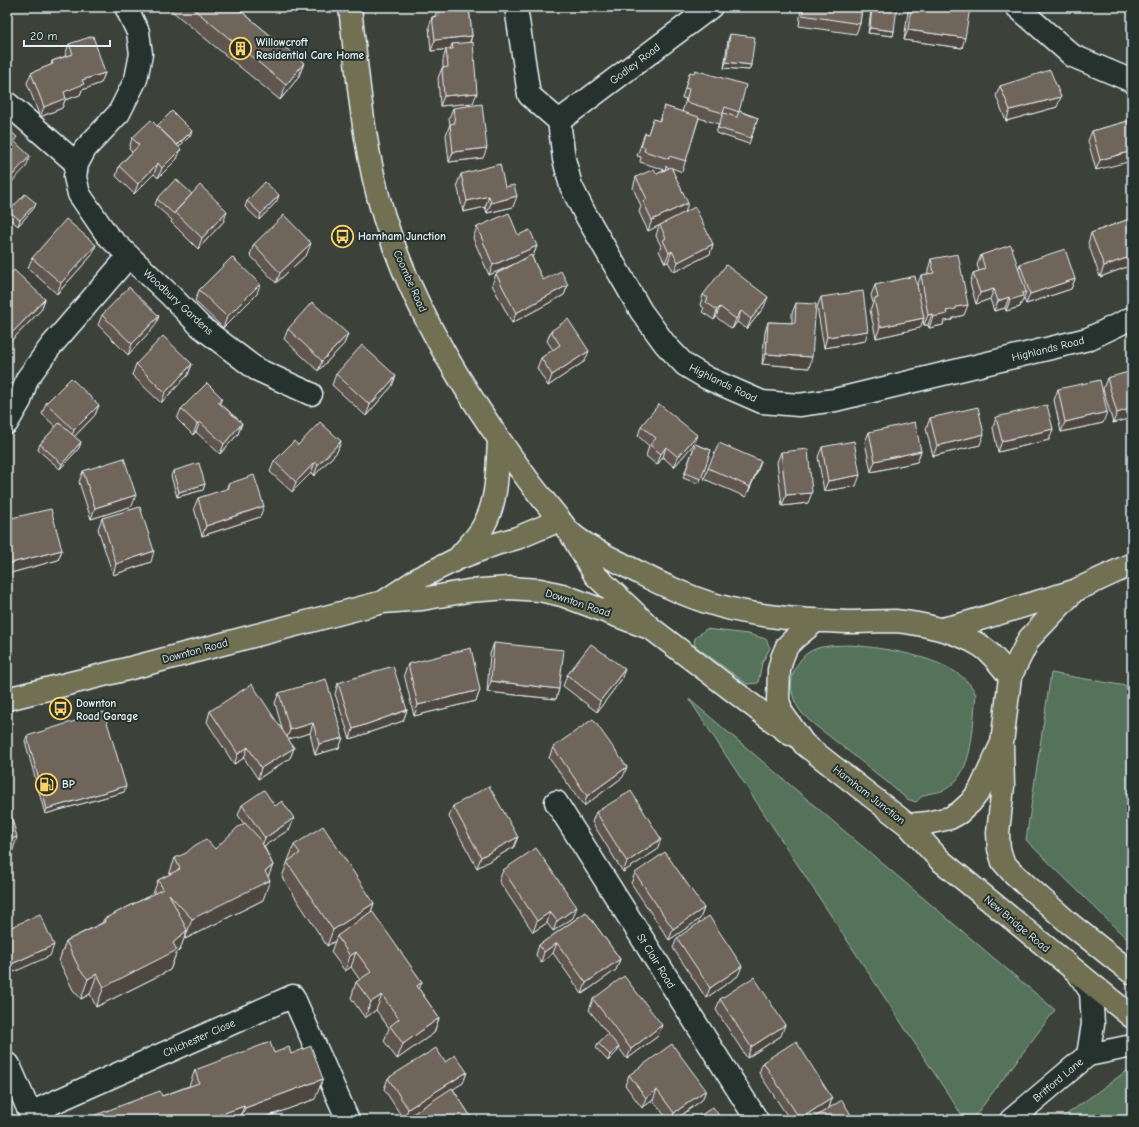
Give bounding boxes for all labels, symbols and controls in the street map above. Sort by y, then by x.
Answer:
scale bar [24,22,110,48]
text: 20 m [30,29,58,43]
building icon: Willowcroft Residential Care Home [227,35,253,61]
place label: Willowcroft Residential Care Home [256,36,365,62]
street label: Godley Road [607,41,663,87]
bus stop icon: Harnham Junction [330,223,356,249]
place label: Harnham Junction [358,230,446,243]
street label: Coombe Road [391,248,429,314]
street label: Woodbury Gardens [140,266,216,338]
street label: Highlands Road [1010,334,1086,364]
street label: Highlands Road [687,361,759,405]
street label: Downton Road [544,586,612,620]
street label: Downton Road [161,636,229,666]
bus stop icon: Downton Road Garage [48,696,74,722]
place label: Downton Road Garage [76,697,138,723]
street label: Harnham Junction [830,763,908,827]
fuel station icon: BP [33,771,59,797]
place label: BP [62,778,75,791]
street label: New Bridge Road [982,893,1052,955]
street label: St Clair Road [634,931,678,991]
street label: Chichester Close [161,1016,238,1060]
street label: Britford Lane [1030,1055,1086,1105]

